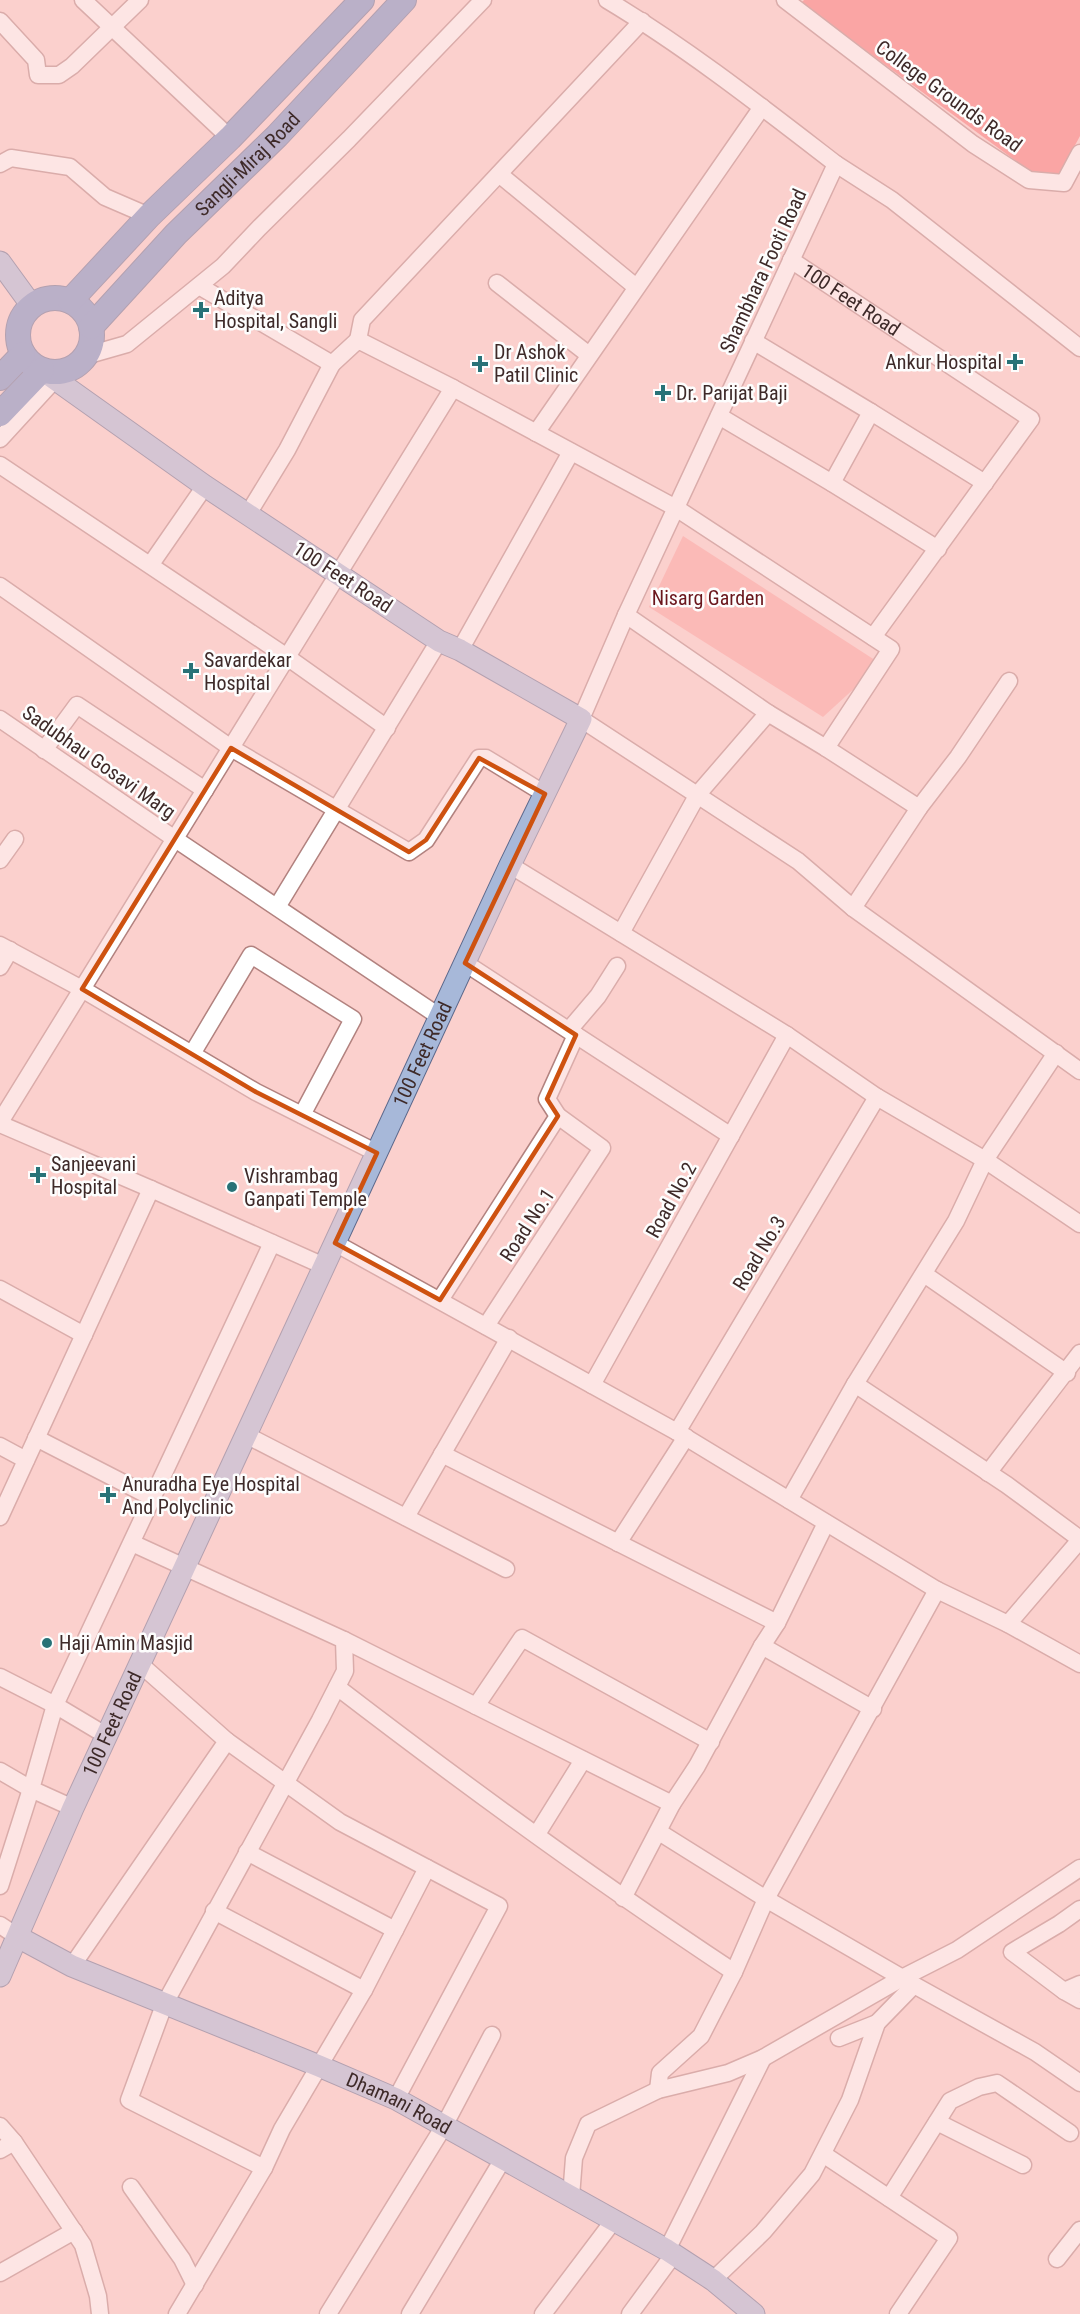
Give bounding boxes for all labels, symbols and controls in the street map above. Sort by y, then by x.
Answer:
street label: College Grounds Road [871,35,1027,157]
street label: Sangli-Miraj Road [190,107,305,221]
street label: Shambhara Footi Road [714,185,812,357]
street label: 100 Feet Road [797,259,905,341]
place label: Aditya Hospital, Sangli [214,286,337,333]
marker: Aditya Hospital, Sangli [192,301,210,319]
place label: Dr Ashok Patil Clinic [494,340,578,387]
place label: Ankur Hospital [885,350,1002,374]
marker: Ankur Hospital [1006,353,1024,371]
marker: Dr Ashok Patil Clinic [471,355,489,373]
place label: Dr. Parijat Baji [676,381,788,405]
marker: Dr. Parijat Baji [654,384,672,402]
street label: 100 Feet Road [289,536,397,618]
park label: Nisarg Garden [652,586,764,610]
place label: Savardekar Hospital [204,648,292,695]
marker: Savardekar Hospital [182,662,200,680]
street label: Sadubhau Gosavi Marg [18,700,180,824]
street label: 100 Feet Road [388,998,457,1111]
place label: Sanjeevani Hospital [51,1152,136,1199]
street label: Road No.2 [641,1158,702,1242]
place label: Vishrambag Ganpati Temple [244,1164,367,1211]
marker: Sanjeevani Hospital [29,1166,47,1184]
marker: Vishrambag Ganpati Temple [225,1180,239,1194]
street label: Road No.1 [495,1184,559,1266]
street label: Road No.3 [728,1212,790,1294]
place label: Anuradha Eye Hospital And Polyclinic [122,1472,300,1519]
marker: Anuradha Eye Hospital And Polyclinic [99,1486,117,1504]
place label: Haji Amin Masjid [59,1631,193,1655]
marker: Haji Amin Masjid [40,1636,54,1650]
street label: 100 Feet Road [77,1667,147,1780]
street label: Dhamani Road [343,2067,456,2139]

